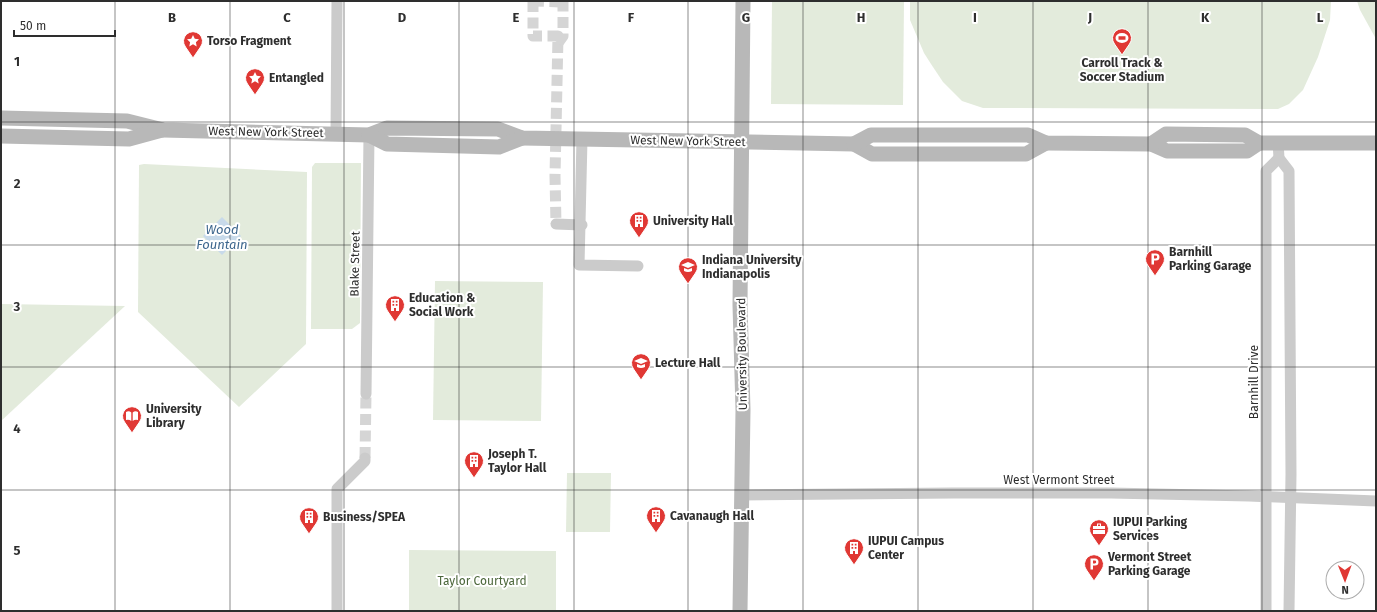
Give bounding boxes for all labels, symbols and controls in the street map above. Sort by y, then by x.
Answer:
text: B [168,10,176,25]
text: C [283,10,291,25]
text: D [398,10,407,25]
text: E [513,10,520,25]
text: F [628,10,635,25]
text: G [742,10,750,25]
text: H [857,10,865,25]
text: I [973,10,977,25]
text: J [1087,10,1092,25]
text: K [1201,10,1210,25]
text: L [1317,10,1324,25]
scale bar [14,12,115,38]
text: 50 m [20,19,46,33]
sports icon: Carroll Track & Soccer Stadium [1111,27,1133,55]
place icon: Torso Fragment [182,30,204,58]
place label: Torso Fragment [207,34,292,48]
text: 1 [14,54,20,69]
place label: Carroll Track & Soccer Stadium [1080,56,1164,84]
place icon: Entangled [244,67,266,95]
place label: Entangled [269,71,324,85]
street label: West New York Street [208,124,324,140]
street label: West New York Street [630,133,746,149]
text: 2 [14,176,21,191]
building icon: University Hall [628,210,650,238]
place label: University Hall [653,214,733,228]
water label: Wood Fountain [196,222,248,252]
street label: Blake Street [347,230,363,297]
place label: Barnhill Parking Garage [1169,245,1252,273]
parking icon: Barnhill Parking Garage [1144,248,1166,276]
place label: Indiana University Indianapolis [702,253,802,281]
school or university icon: Indiana University Indianapolis [677,256,699,284]
place label: Education & Social Work [409,291,475,319]
building icon: Education & Social Work [384,294,406,322]
street label: University Boulevard [734,298,750,410]
text: 3 [13,299,21,314]
street label: Barnhill Drive [1247,345,1261,419]
school or university icon: Lecture Hall [630,352,652,380]
place label: Lecture Hall [655,356,721,370]
place label: University Library [146,402,202,430]
library icon: University Library [121,405,143,433]
text: 4 [13,421,21,436]
place label: Joseph T. Taylor Hall [487,447,547,475]
building icon: Joseph T. Taylor Hall [463,450,485,478]
street label: West Vermont Street [1003,473,1115,487]
building icon: Cavanaugh Hall [645,505,667,533]
building icon: Business/SPEA [298,506,320,534]
place label: Cavanaugh Hall [670,509,754,523]
place label: Business/SPEA [323,510,406,524]
place label: IUPUI Parking Services [1113,515,1188,543]
office icon: IUPUI Parking Services [1088,518,1110,546]
place label: IUPUI Campus Center [868,534,944,562]
building icon: IUPUI Campus Center [843,537,865,565]
text: 5 [14,543,21,558]
place label: Vermont Street Parking Garage [1107,550,1192,578]
parking icon: Vermont Street Parking Garage [1083,553,1105,581]
north arrow [1325,560,1365,600]
park label: Taylor Courtyard [437,574,527,588]
text: N [1341,583,1349,596]

